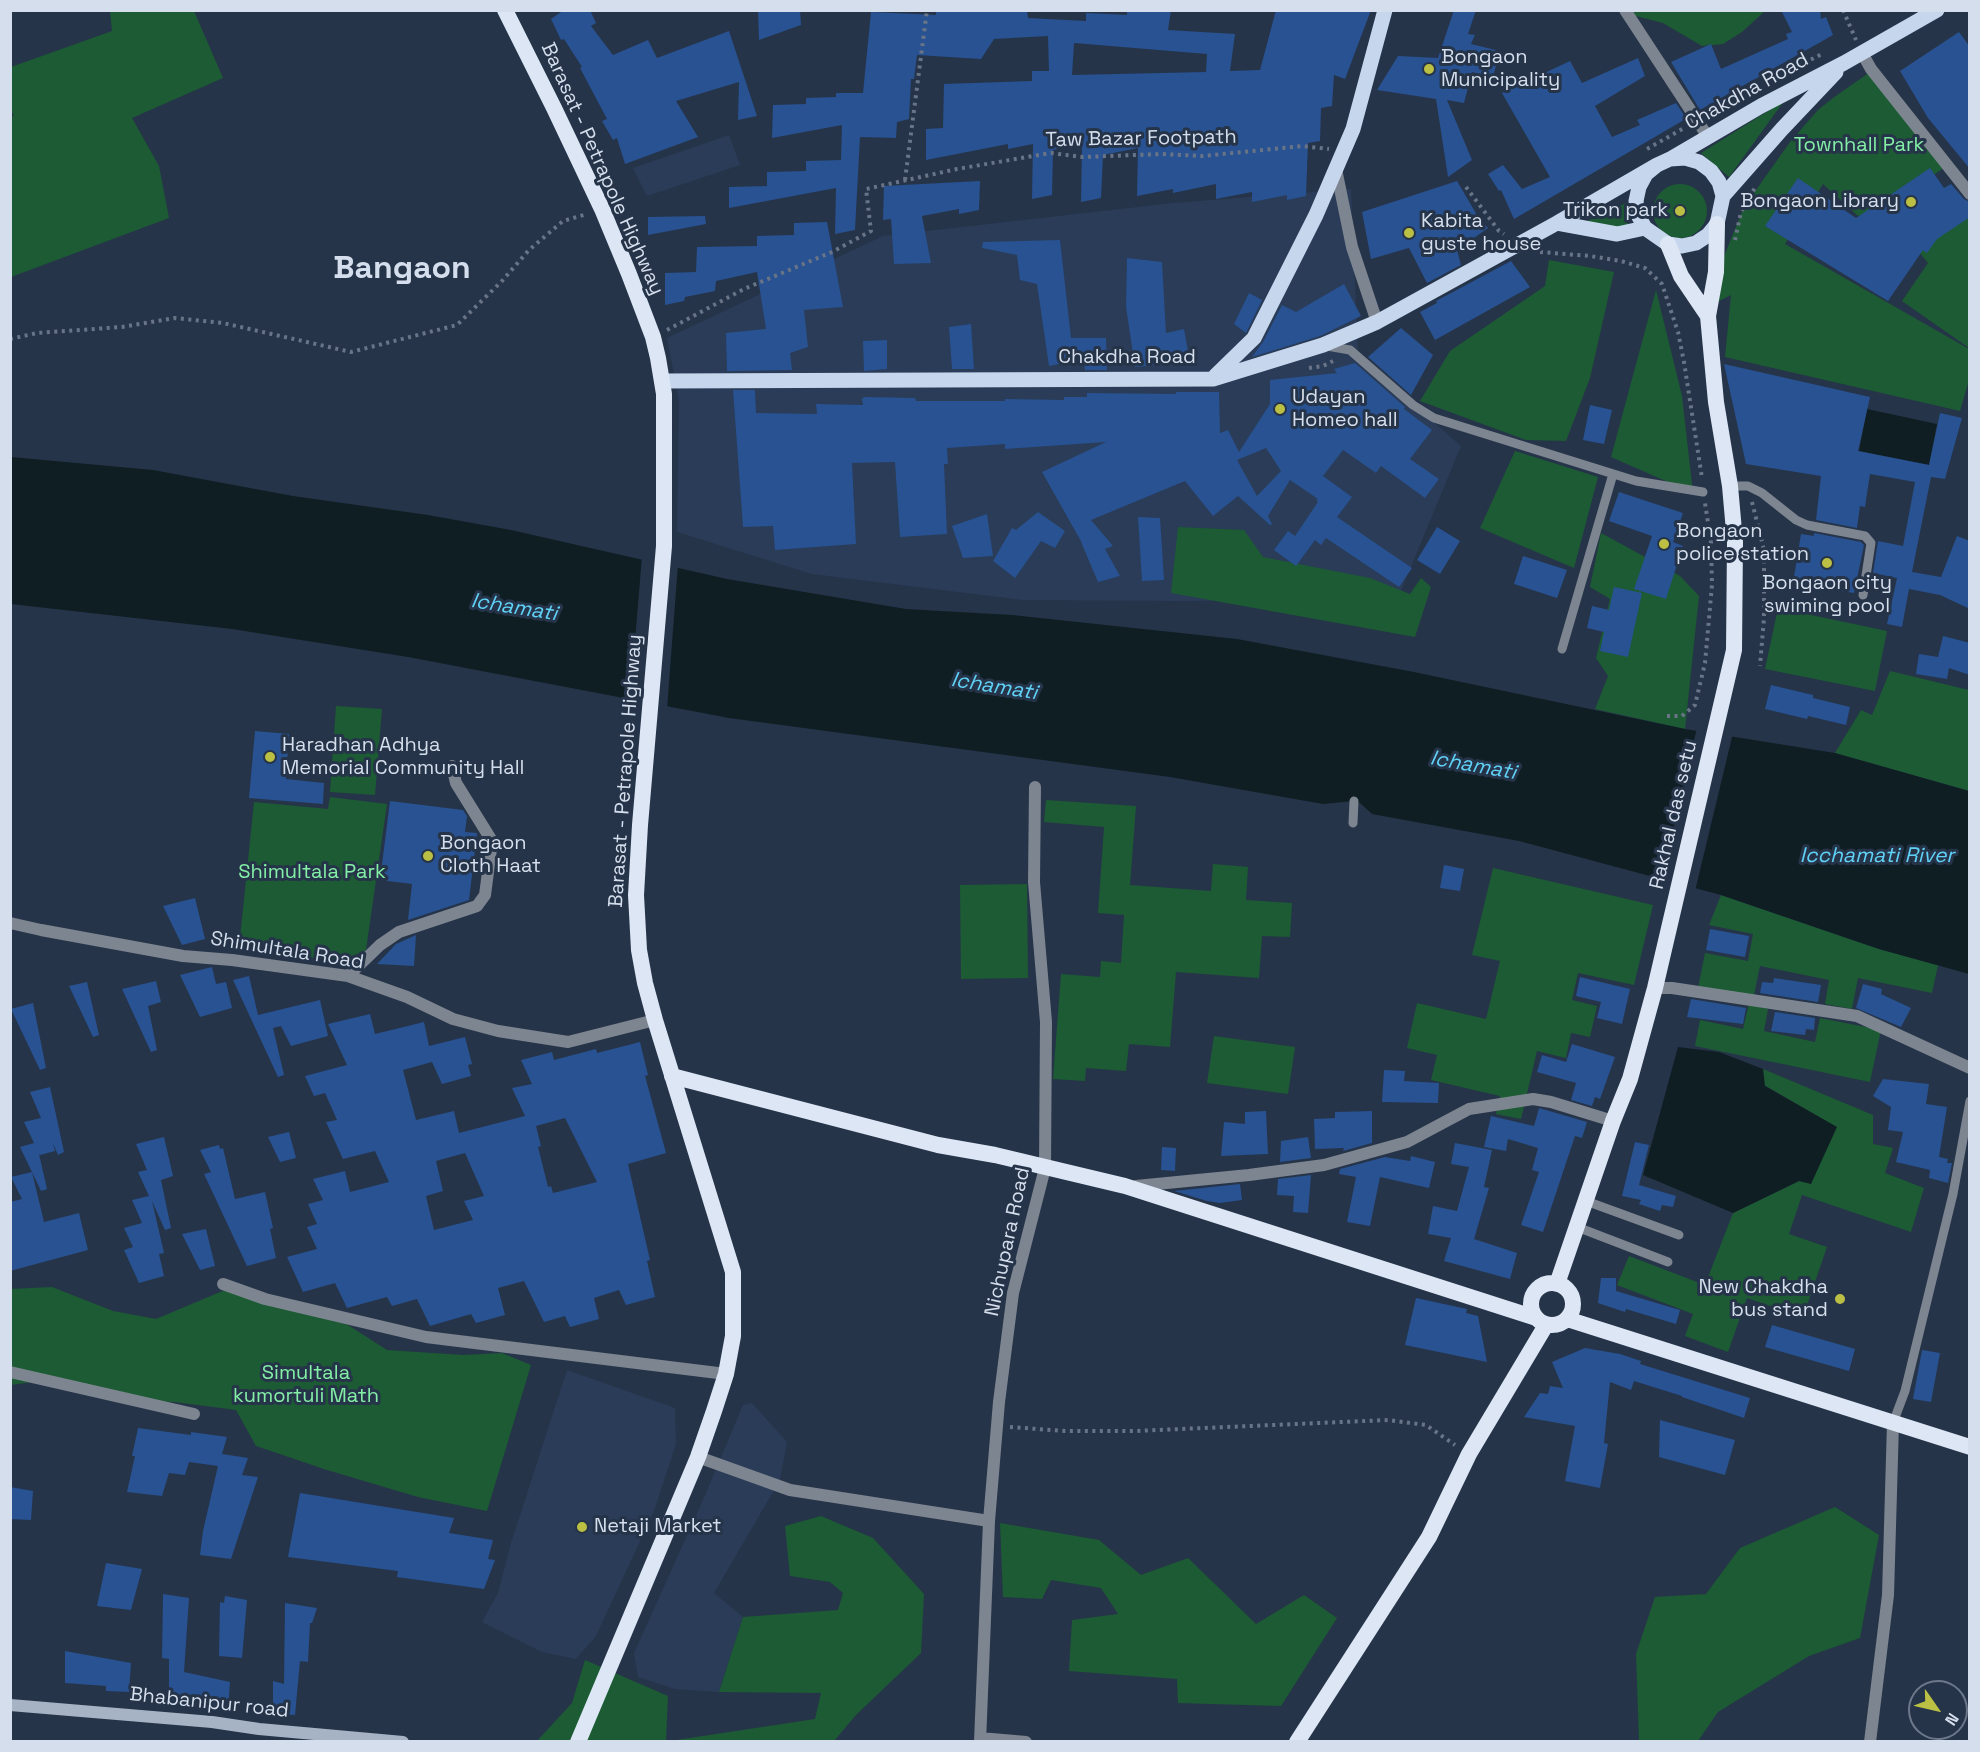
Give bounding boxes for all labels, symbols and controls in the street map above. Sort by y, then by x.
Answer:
street label: Barasat - Petrapole Highway [535,39,669,299]
place label: Bongaon Municipality [1441,46,1560,93]
street label: Chakdha Road [1681,48,1813,136]
marker: Bongaon Municipality [1422,62,1436,76]
street label: Taw Bazar Footpath [1045,125,1237,153]
park label: Townhall Park [1794,134,1924,158]
place label: Bongaon Library [1740,190,1899,214]
marker: Bongaon Library [1904,195,1918,209]
place label: Trikon park [1563,199,1668,223]
marker: Trikon park [1673,204,1687,218]
place label: Kabita guste house [1421,210,1541,257]
marker: Kabita guste house [1402,226,1416,240]
district label: Bangaon [333,250,471,288]
street label: Chakdha Road [1058,346,1196,370]
place label: Udayan Homeo hall [1292,386,1398,433]
marker: Udayan Homeo hall [1273,402,1287,416]
place label: Bongaon police station [1676,520,1809,567]
marker: Bongaon police station [1657,537,1671,551]
marker: Bongaon city swiming pool [1820,556,1834,570]
place label: Bongaon city swiming pool [1762,572,1892,619]
water label: Ichamati [469,589,559,627]
street label: Barasat - Petrapole Highway [604,634,648,908]
water label: Ichamati [949,668,1039,706]
place label: Haradhan Adhya Memorial Community Hall [282,734,525,781]
street label: Rakhal das setu [1645,738,1703,892]
water label: Ichamati [1428,746,1518,786]
marker: Haradhan Adhya Memorial Community Hall [263,750,277,764]
place label: Bongaon Cloth Haat [440,832,541,879]
water label: Icchamati River [1800,843,1954,869]
marker: Bongaon Cloth Haat [421,849,435,863]
park label: Shimultala Park [238,861,386,885]
street label: Shimultala Road [209,927,365,975]
street label: Nichupara Road [980,1165,1036,1319]
place label: New Chakdha bus stand [1698,1276,1828,1323]
marker: New Chakdha bus stand [1833,1292,1847,1306]
park label: Simultala kumortuli Math [233,1362,379,1409]
place label: Netaji Market [594,1515,722,1539]
marker: Netaji Market [575,1520,589,1534]
north arrow [1908,1680,1968,1740]
street label: Bhabanipur road [128,1683,290,1723]
text: N [1940,1709,1963,1730]

